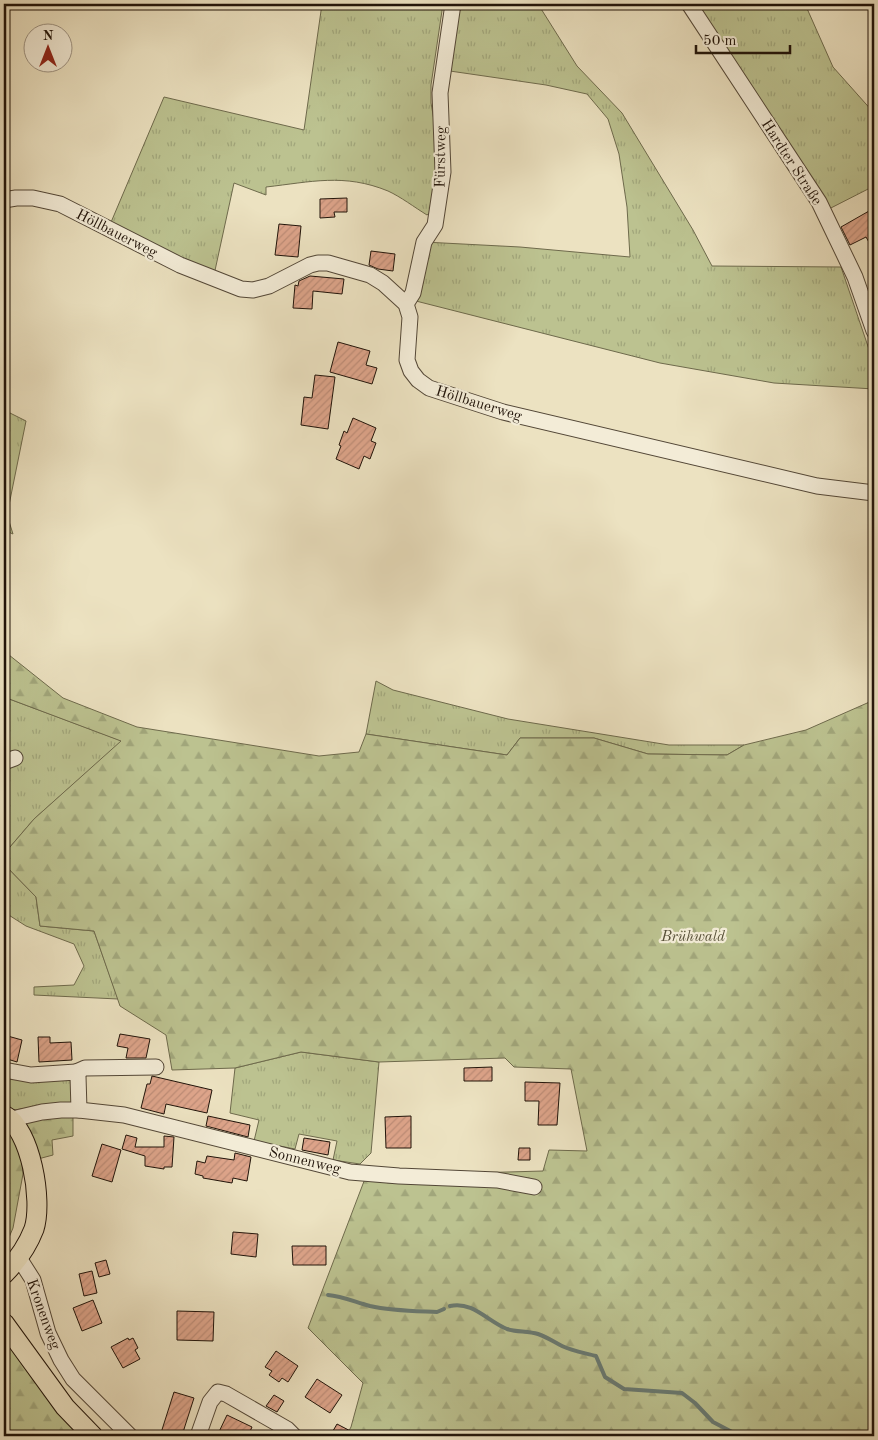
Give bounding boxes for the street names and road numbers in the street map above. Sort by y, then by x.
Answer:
street label: Hardter Straße [758,117,824,208]
street label: Fürstweg [433,126,450,188]
street label: Höllbauerweg [73,207,160,261]
street label: Höllbauerweg [434,384,524,425]
street label: Sonnenweg [267,1145,342,1178]
street label: Kronenweg [23,1277,62,1352]

